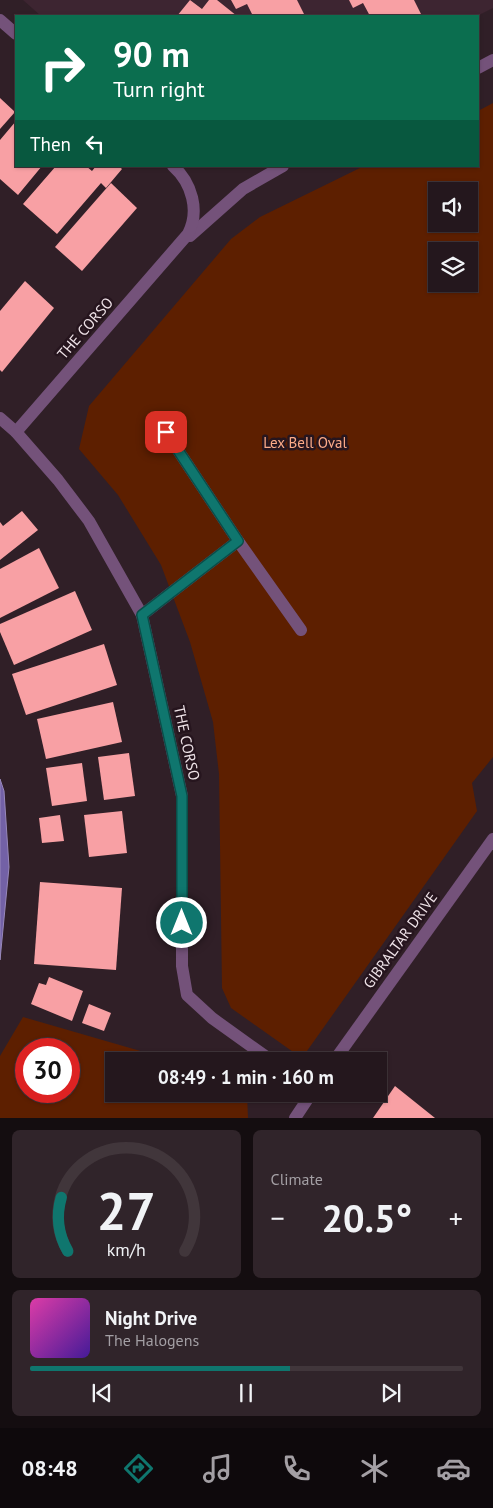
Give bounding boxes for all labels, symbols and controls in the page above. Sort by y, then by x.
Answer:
text: 90 m [113,31,190,77]
icon: right [30,35,95,100]
text: Turn right [113,75,205,103]
icon: left [81,130,109,158]
text: Then [30,132,71,156]
map controls [428,182,478,292]
button: sound [428,182,478,232]
button: layers [428,242,478,292]
street label: THE CORSO [53,293,117,363]
pin [145,411,187,453]
icon: arrive [152,418,180,446]
park label: Lex Bell Oval [263,433,347,452]
street label: THE CORSO [170,704,204,782]
street label: GIBRALTAR DRIVE [359,888,441,992]
position arrow [155,896,207,948]
speed limit sign: 30 [15,1038,80,1103]
text: 08:49 · 1 min · 160 m [158,1065,334,1089]
text: Climate [271,1169,323,1189]
text: 27 [97,1177,156,1244]
text: 20.5° [321,1193,412,1242]
text: − [271,1199,285,1236]
text: + [449,1199,463,1236]
text: km/h [107,1238,146,1261]
text: Night Drive [105,1306,197,1330]
text: The Halogens [105,1330,199,1350]
icon: previous [88,1379,116,1407]
icon: pause [232,1379,260,1407]
icon: next [377,1379,405,1407]
icon: directions [121,1451,156,1486]
icon: music [200,1451,235,1486]
icon: phone [279,1451,314,1486]
icon: climate [357,1451,392,1486]
icon: car [436,1451,471,1486]
text: 08:48 [22,1454,78,1482]

